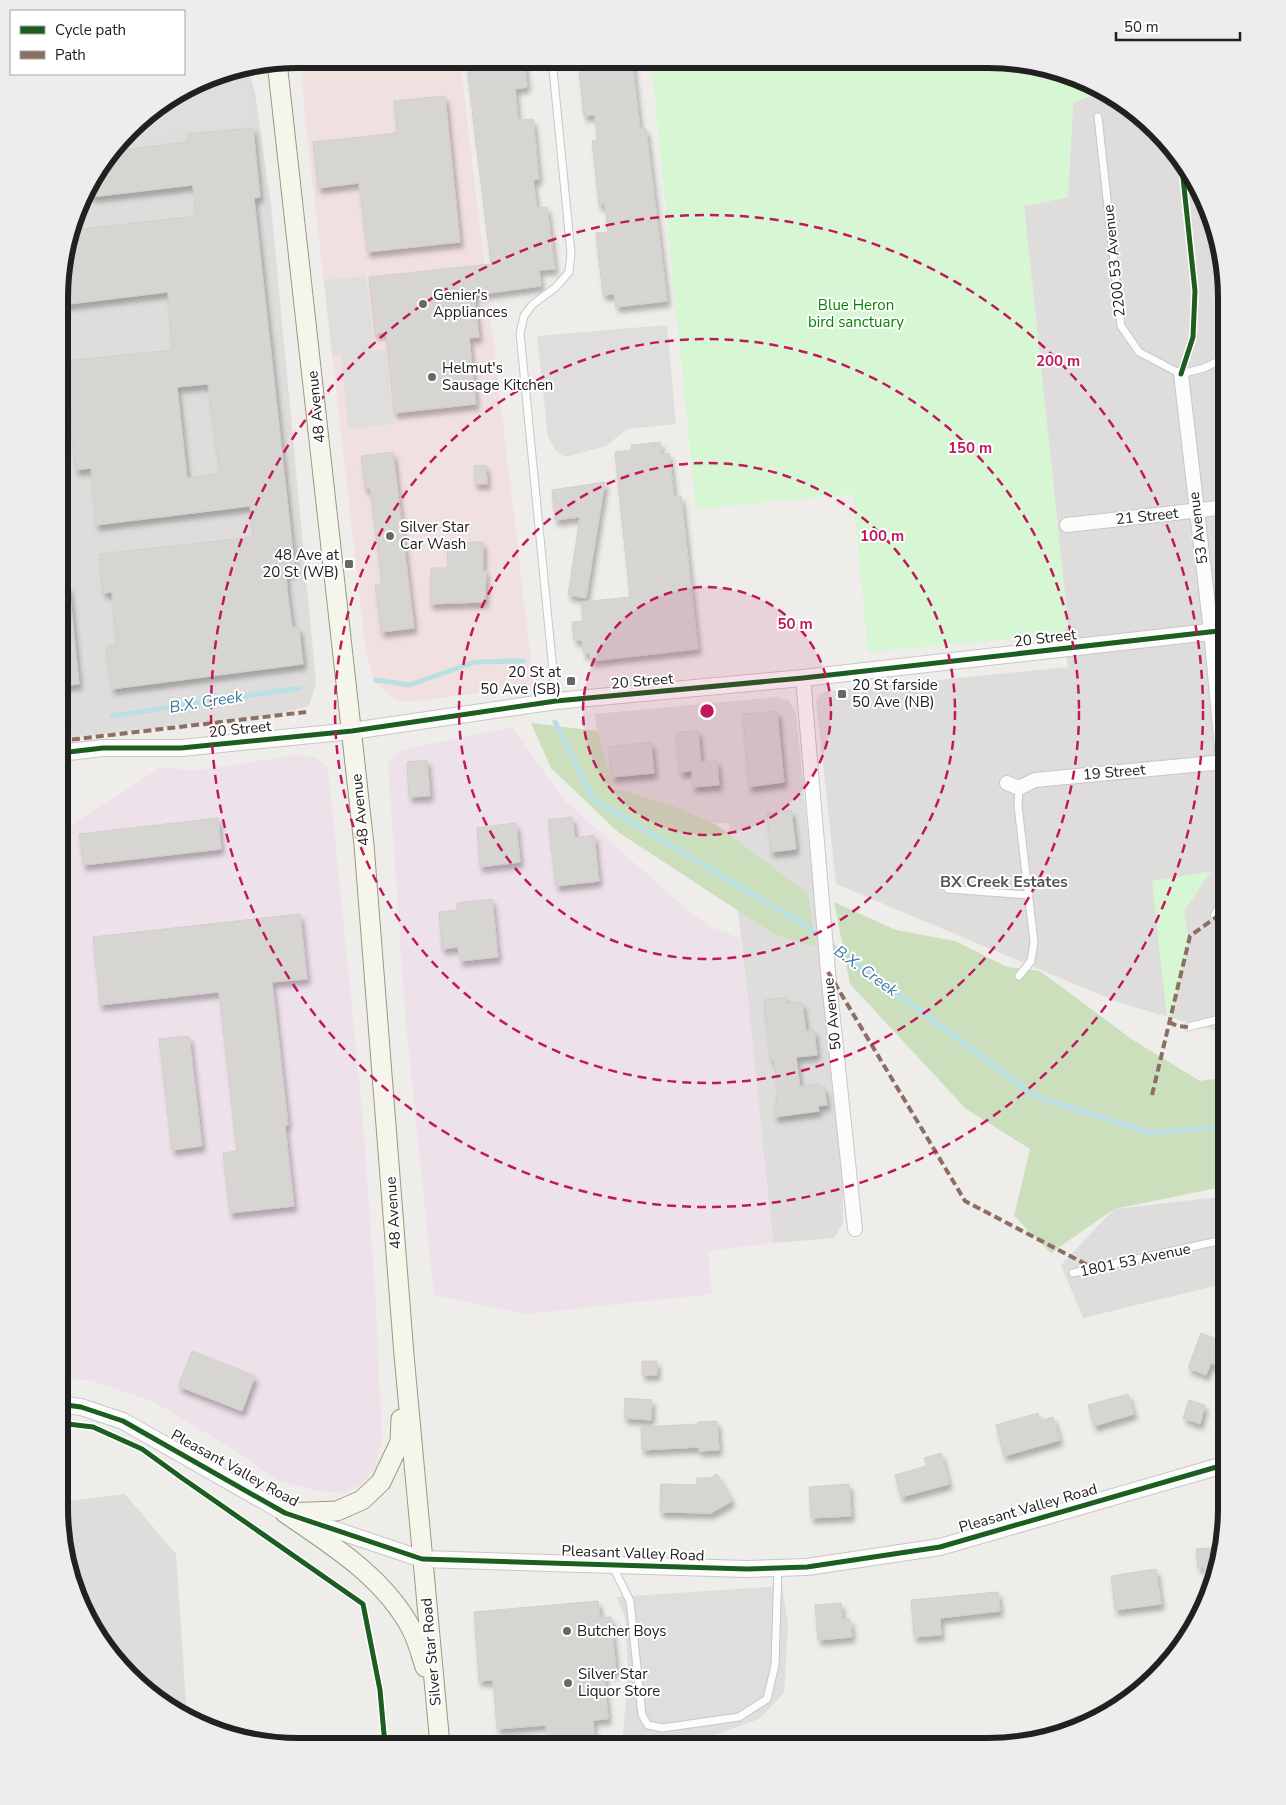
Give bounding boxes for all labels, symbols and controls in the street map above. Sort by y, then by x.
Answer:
legend [10,10,185,75]
scale bar [1116,10,1240,42]
text: 50 m [1124,17,1159,37]
text: Cycle path [55,20,126,40]
text: Path [55,45,86,65]
street label: 2200 53 Avenue [1098,204,1130,318]
place label: Genier's Appliances [433,285,508,322]
park label: Blue Heron bird sanctuary [808,295,904,332]
marker: Genier's Appliances [417,298,429,310]
text: 200 m [1036,351,1080,371]
place label: Helmut's Sausage Kitchen [442,358,553,395]
street label: 48 Avenue [302,370,330,444]
marker: Helmut's Sausage Kitchen [426,371,438,383]
text: 150 m [948,438,992,458]
street label: 53 Avenue [1184,491,1212,565]
street label: 21 Street [1115,503,1180,529]
place label: Silver Star Car Wash [400,517,470,554]
text: 100 m [860,526,904,546]
marker: Silver Star Car Wash [384,530,396,542]
place label: 48 Ave at 20 St (WB) [262,545,340,582]
marker: 48 Ave at 20 St (WB) [343,558,355,570]
text: 50 m [777,614,813,634]
street label: 20 Street [1013,624,1078,652]
place label: 20 St at 50 Ave (SB) [480,662,562,699]
street label: 20 Street [610,668,675,694]
marker: 20 St at 50 Ave (SB) [565,675,577,687]
place label: 20 St farside 50 Ave (NB) [852,675,938,712]
water label: B.X. Creek [168,685,245,719]
marker: 20 St farside 50 Ave (NB) [836,688,848,700]
centre of rings [698,702,716,720]
street label: 20 Street [208,716,273,742]
street label: 19 Street [1082,759,1147,785]
street label: 48 Avenue [346,773,374,847]
district label: BX Creek Estates [940,871,1068,893]
water label: B.X. Creek [830,940,903,1002]
street label: 50 Avenue [818,977,846,1051]
street label: 48 Avenue [380,1176,406,1250]
street label: 1801 53 Avenue [1078,1238,1192,1282]
street label: Pleasant Valley Road [168,1425,302,1511]
street label: Pleasant Valley Road [956,1479,1100,1537]
street label: Pleasant Valley Road [561,1541,705,1565]
street label: Silver Star Road [416,1597,446,1707]
place label: Butcher Boys [577,1621,667,1641]
marker: Butcher Boys [561,1625,573,1637]
place label: Silver Star Liquor Store [578,1664,660,1701]
marker: Silver Star Liquor Store [562,1677,574,1689]

